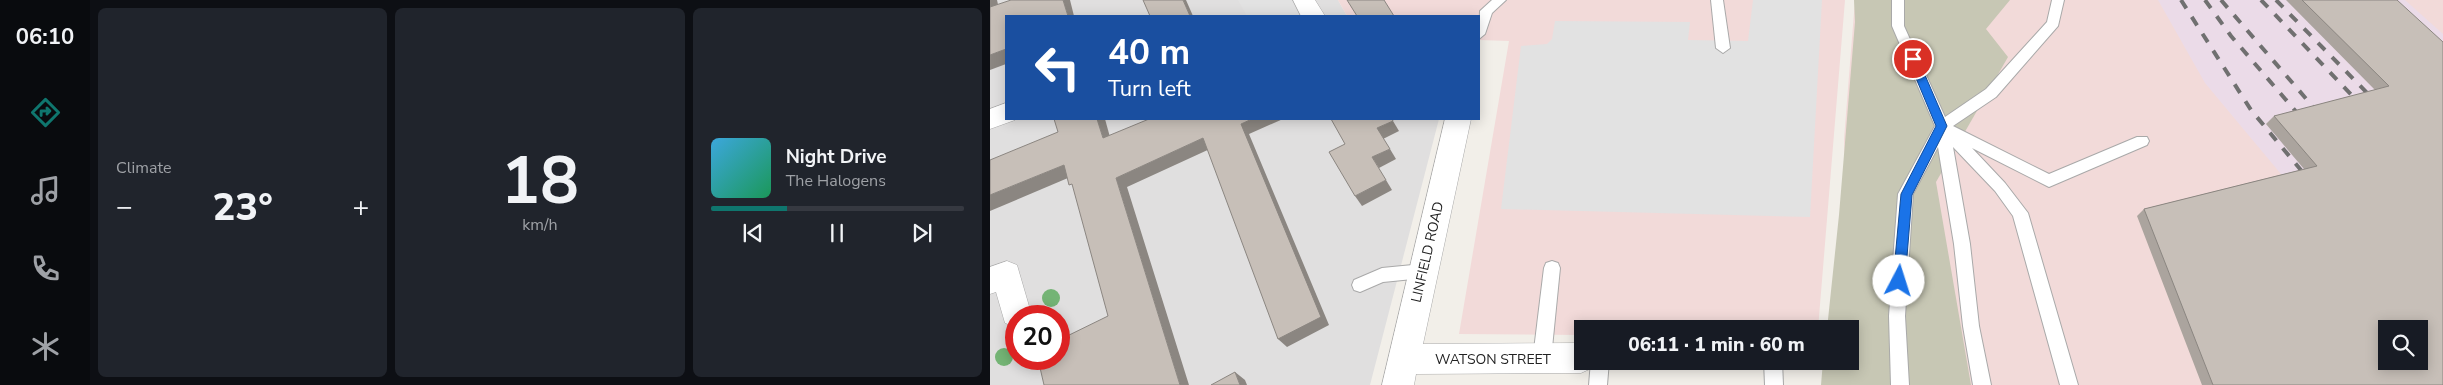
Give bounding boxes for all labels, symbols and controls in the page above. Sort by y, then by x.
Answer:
text: 06:10 [16,22,74,52]
text: 40 m [1108,29,1190,76]
icon: left [1025,35,1090,100]
pin [1892,38,1934,80]
icon: arrive [1899,45,1927,73]
text: Turn left [1108,74,1191,104]
icon: directions [28,95,63,130]
text: 18 [501,137,579,226]
text: Night Drive [786,144,887,170]
text: Climate [116,157,171,179]
text: The Halogens [786,170,886,192]
icon: music [28,173,63,208]
text: 23° [213,182,273,233]
text: − [116,188,133,226]
text: + [353,188,369,226]
street label: LINFIELD ROAD [1407,200,1448,304]
text: km/h [522,214,558,236]
icon: previous [739,219,767,247]
icon: pause [823,219,851,247]
icon: next [908,219,936,247]
icon: phone [28,251,63,286]
position arrow [1872,254,1924,306]
speed limit sign: 20 [1005,305,1070,370]
map controls [2378,320,2428,370]
button: search [2378,320,2428,370]
icon: climate [28,329,63,364]
text: 06:11 · 1 min · 60 m [1628,332,1805,358]
street label: WATSON STREET [1435,350,1552,369]

